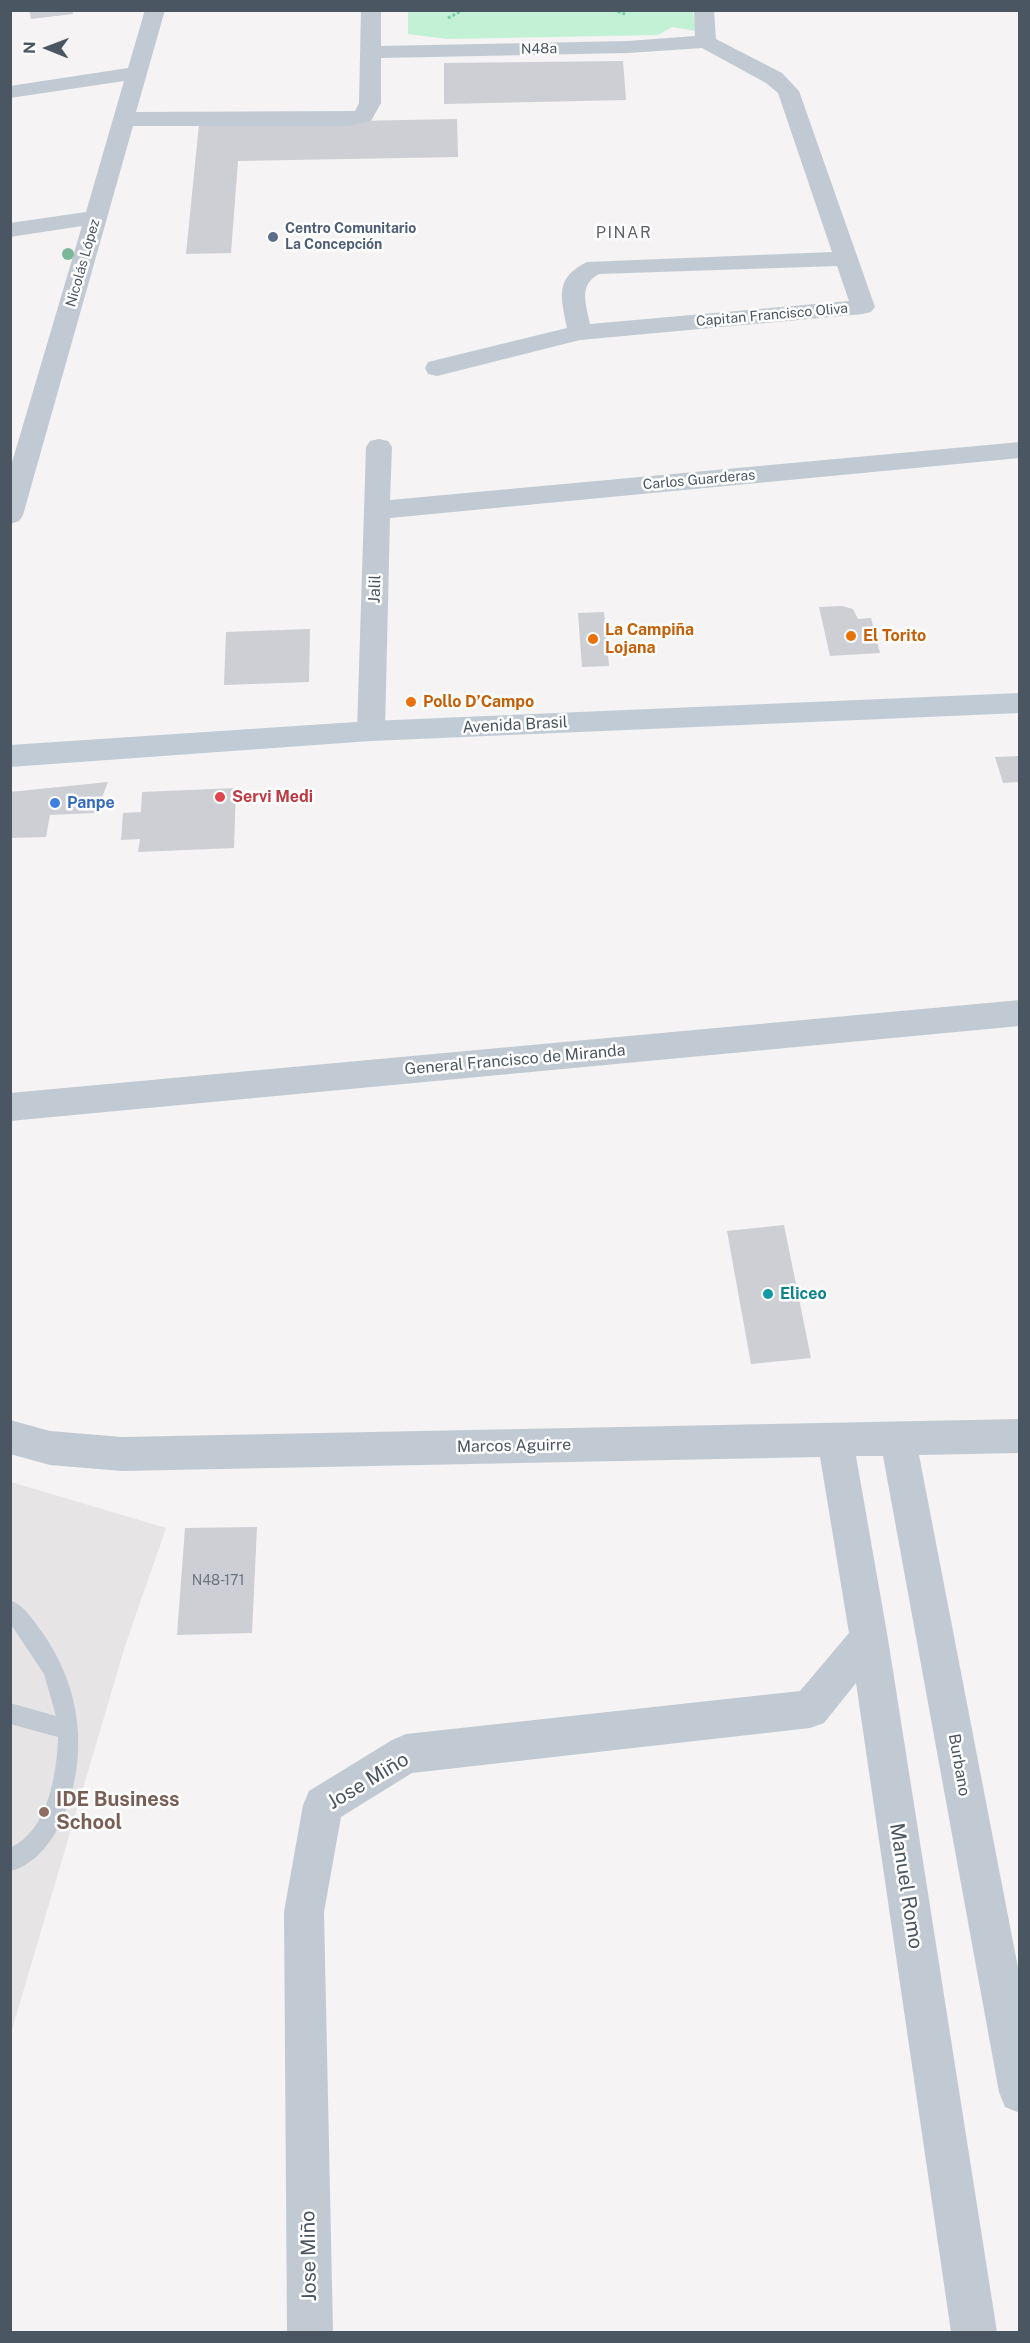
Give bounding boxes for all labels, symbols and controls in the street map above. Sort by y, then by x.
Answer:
north arrow [18,18,78,78]
street label: N48a [521,40,557,58]
text: N [20,41,39,54]
street label: Nicolás López [62,217,104,309]
place label: Centro Comunitario La Concepción [285,221,416,254]
district label: PINAR [596,223,652,243]
marker: Centro Comunitario La Concepción [266,230,280,244]
street label: Capitan Francisco Oliva [695,300,849,330]
street label: Carlos Guarderas [642,467,756,493]
street label: Jalil [365,574,385,604]
place label: La Campiña Lojana [605,620,694,658]
place label: El Torito [863,626,926,646]
marker: El Torito [844,629,858,643]
marker: La Campiña Lojana [586,632,600,646]
place label: Pollo D’Campo [423,692,534,712]
marker: Pollo D’Campo [404,695,418,709]
street label: Avenida Brasil [462,713,568,737]
place label: Servi Medi [232,787,313,807]
marker: Servi Medi [213,790,227,804]
place label: Panpe [67,793,115,813]
marker: Panpe [48,796,62,810]
street label: General Francisco de Miranda [404,1041,626,1079]
place label: Eliceo [780,1284,827,1304]
marker: Eliceo [761,1287,775,1301]
street label: Marcos Aguirre [457,1435,571,1457]
house number: N48-171 [192,1573,244,1589]
street label: Burbano [944,1732,974,1798]
street label: Jose Miño [323,1747,413,1815]
place label: IDE Business School [56,1788,180,1835]
marker: IDE Business School [37,1805,51,1819]
street label: Manuel Romo [884,1821,928,1951]
street label: Jose Miño [296,2210,322,2302]

